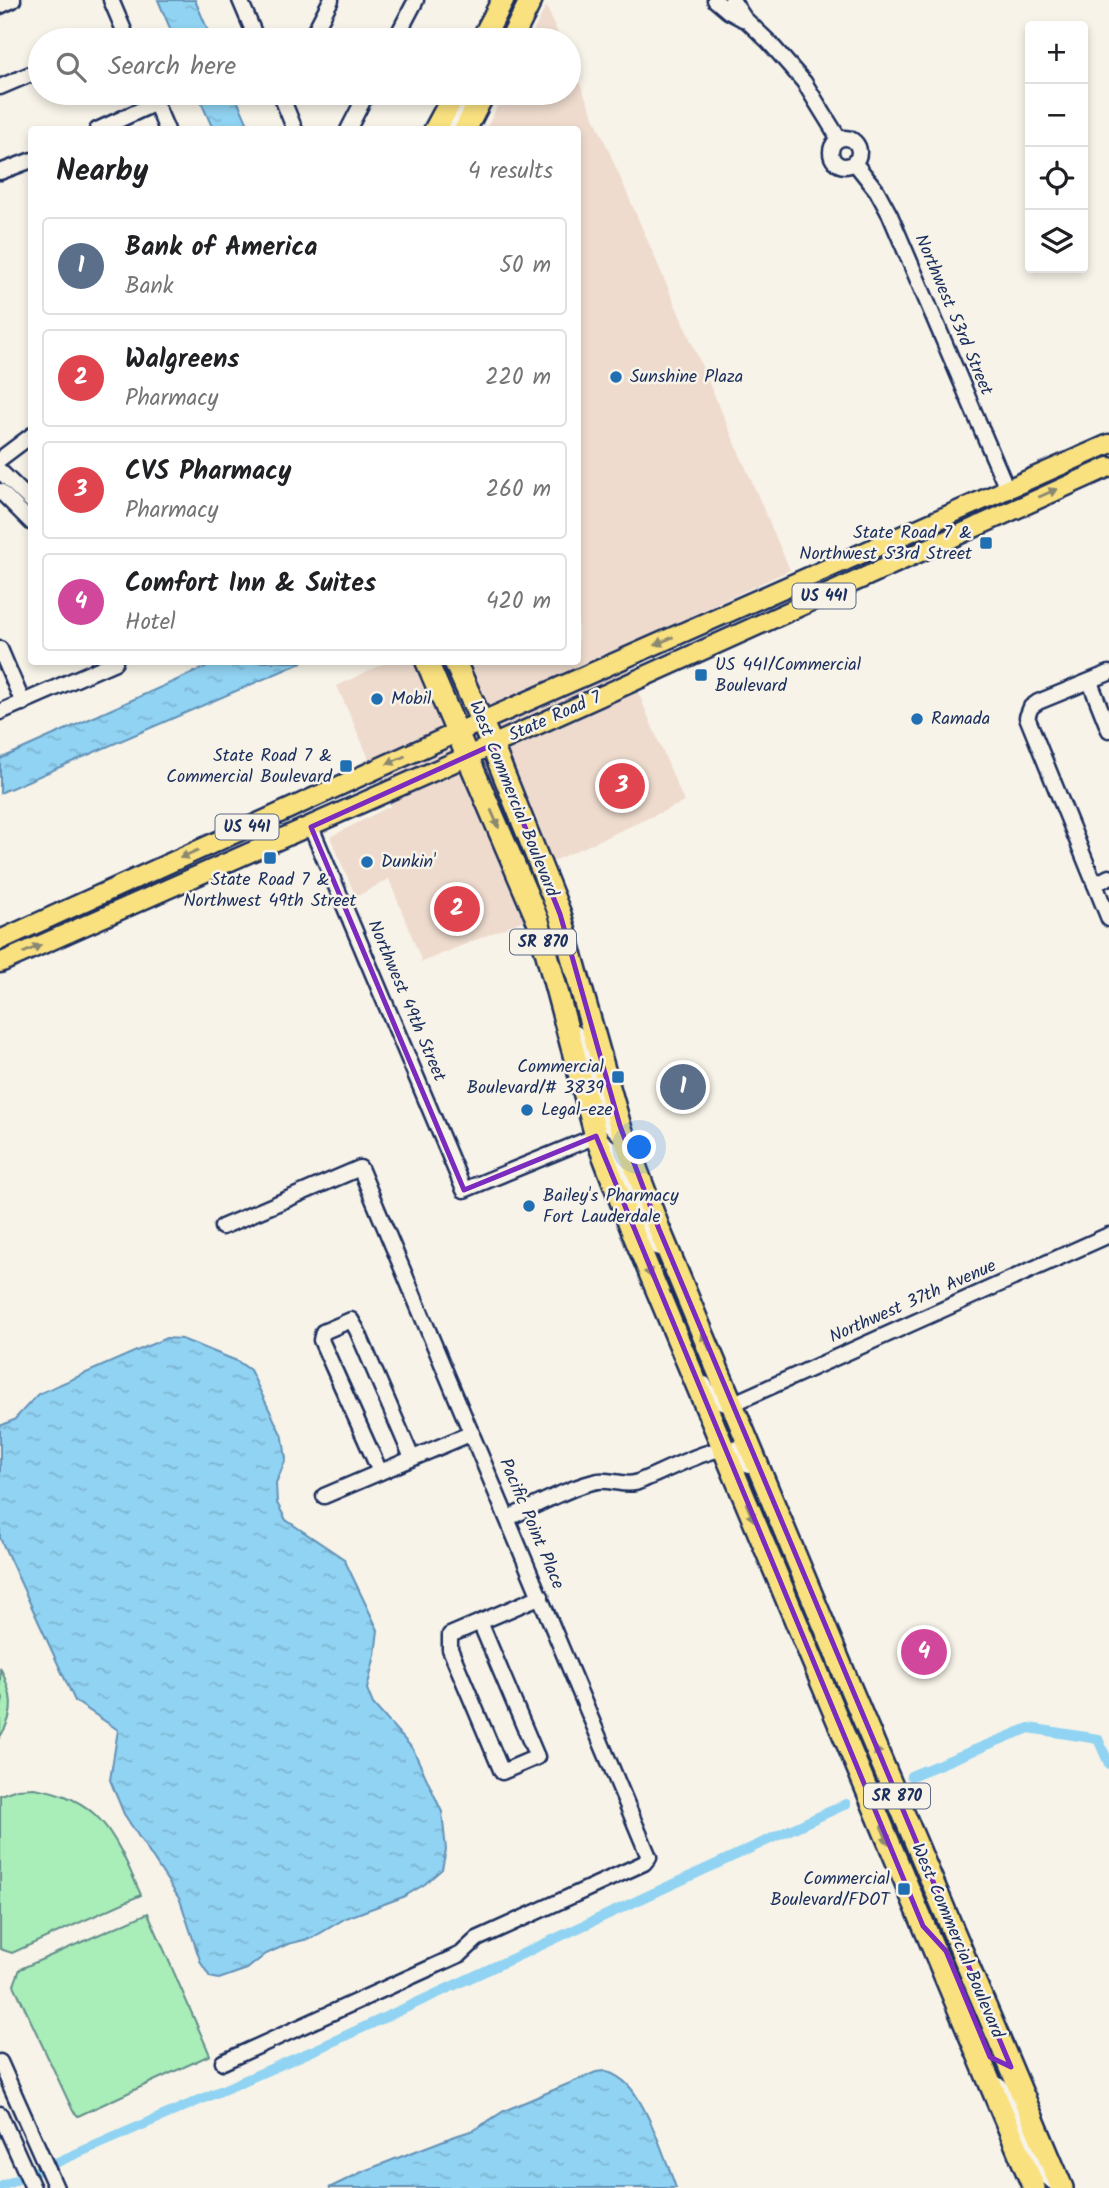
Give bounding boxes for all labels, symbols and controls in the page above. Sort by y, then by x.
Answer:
map controls [1025,21,1088,273]
button: + [1025,21,1088,84]
search box [28,28,581,105]
text: Search here [108,46,236,88]
icon: search [52,48,90,86]
button: − [1025,84,1088,147]
button: locate [1025,147,1088,210]
text: Nearby [56,148,148,196]
text: 4 results [468,154,553,190]
button: layers [1025,210,1088,273]
text: Bank of America [125,227,317,269]
street label: Northwest 53rd Street [906,230,1000,401]
text: 1 [78,248,84,284]
text: 50 m [500,248,551,284]
text: Bank [125,269,173,305]
text: Walgreens [125,339,239,381]
text: 2 [74,360,88,396]
text: 220 m [485,360,551,396]
place label: Sunshine Plaza [630,363,743,392]
marker: Sunshine Plaza [608,369,624,385]
text: Pharmacy [125,381,218,417]
text: CVS Pharmacy [125,451,292,493]
text: 3 [75,472,87,508]
text: 260 m [486,472,551,508]
one-way arrow [1038,487,1059,498]
text: Pharmacy [125,493,218,529]
place label: State Road 7 & Northwest 53rd Street [799,519,973,569]
marker: State Road 7 & Northwest 53rd Street [978,535,994,551]
text: Comfort Inn & Suites [125,563,376,605]
road number: US 441 [792,583,856,608]
text: 4 [75,584,87,620]
text: 420 m [486,584,551,620]
text: Hotel [125,605,176,641]
one-way arrow [653,635,674,646]
place label: US 441/Commercial Boulevard [715,651,862,701]
marker: US 441/Commercial Boulevard [693,667,709,683]
street label: State Road 7 [504,683,607,750]
place label: Mobil [391,685,432,714]
marker: Mobil [369,691,385,707]
street label: West Commercial Boulevard [460,696,566,903]
place label: Ramada [931,705,990,734]
marker: Ramada [909,711,925,727]
place label: State Road 7 & Commercial Boulevard [166,742,333,792]
one-way arrow [386,754,406,766]
marker: State Road 7 & Commercial Boulevard [338,758,354,774]
pin: 3 [599,760,645,812]
one-way arrow [489,809,501,829]
road number: US 441 [216,814,278,840]
one-way arrow [179,848,199,860]
place label: Dunkin' [381,848,436,877]
marker: State Road 7 & Northwest 49th Street [262,850,278,866]
marker: Dunkin' [359,854,375,870]
place label: State Road 7 & Northwest 49th Street [183,866,358,916]
pin: 2 [434,883,480,935]
street label: Northwest 49th Street [359,916,454,1087]
road number: SR 870 [510,930,576,954]
one-way arrow [22,943,42,955]
place label: Commercial Boulevard/# 3839 [467,1053,605,1103]
pin: 1 [660,1061,706,1113]
marker: Commercial Boulevard/# 3839 [610,1069,626,1085]
place label: Legal-eze [541,1096,613,1125]
marker: Legal-eze [519,1102,535,1118]
your location [622,1130,656,1164]
place label: Bailey's Pharmacy Fort Lauderdale [543,1182,679,1232]
marker: Bailey's Pharmacy Fort Lauderdale [521,1198,537,1214]
street label: Northwest 37th Avenue [825,1252,1001,1352]
one-way arrow [642,1258,653,1279]
one-way arrow [700,1331,711,1352]
street label: Pacific Point Place [490,1454,572,1594]
one-way arrow [744,1502,755,1523]
pin: 4 [901,1626,947,1678]
one-way arrow [874,1745,885,1766]
road number: SR 870 [864,1784,930,1808]
one-way arrow [879,1825,890,1846]
street label: West Commercial Boulevard [903,1839,1012,2044]
place label: Commercial Boulevard/FDOT [770,1865,891,1915]
marker: Commercial Boulevard/FDOT [896,1881,912,1897]

